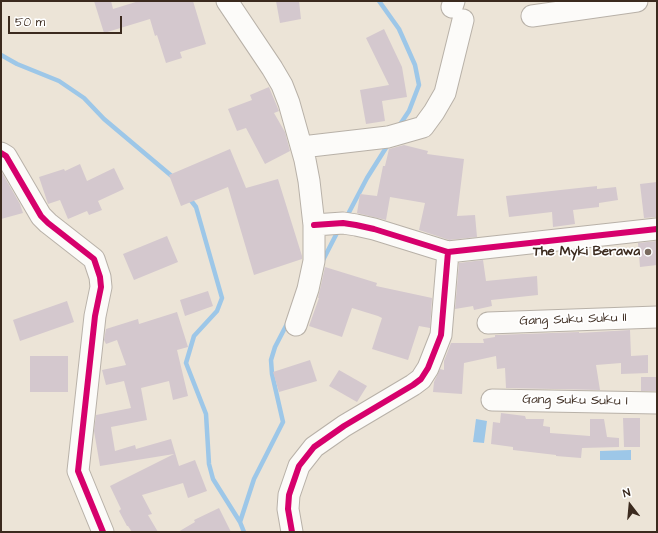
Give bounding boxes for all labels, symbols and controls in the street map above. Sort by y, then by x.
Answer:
scale bar [10,8,124,34]
text: 50 m [15,14,45,31]
place label: The Myki Berawa [533,244,640,260]
marker: The Myki Berawa [643,247,653,257]
street label: Gang Suku Suku II [519,310,627,330]
street label: Gang Suku Suku I [522,392,628,410]
north arrow [610,485,650,525]
text: N [621,485,632,501]

